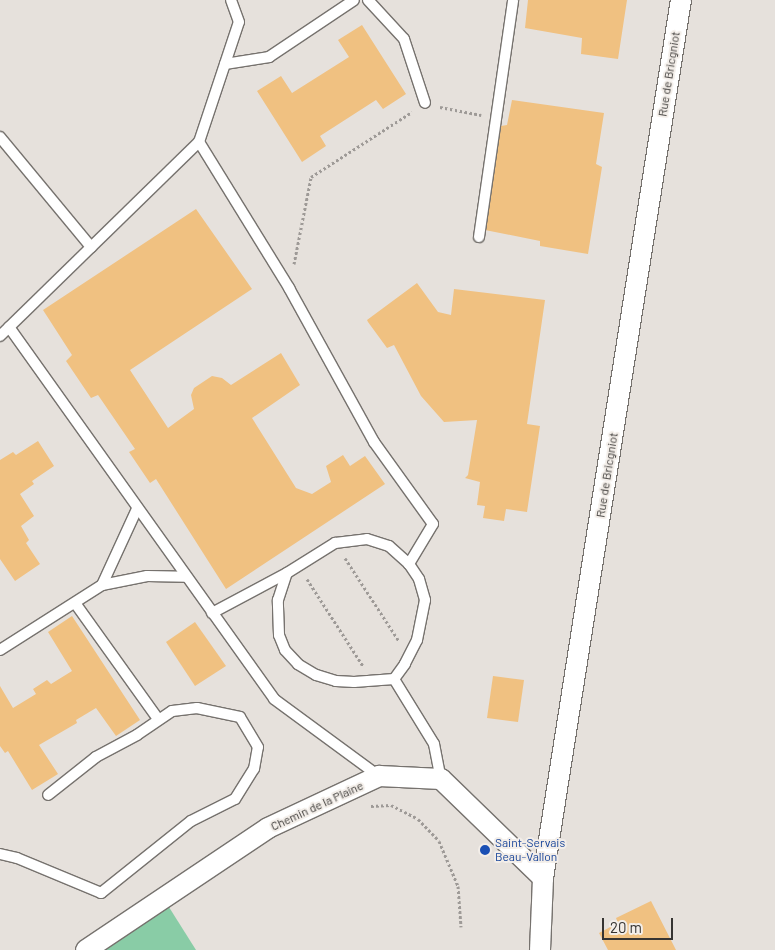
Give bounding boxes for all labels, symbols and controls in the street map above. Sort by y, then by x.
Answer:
street label: Rue de Bricgniot [655,30,683,118]
street label: Rue de Bricgniot [593,431,621,519]
street label: Chemin de la Plaine [268,778,366,834]
place label: Saint-Servais Beau-Vallon [495,836,565,864]
marker: Saint-Servais Beau-Vallon [479,844,491,856]
scale bar [605,908,676,940]
text: 20 m [610,918,642,936]

